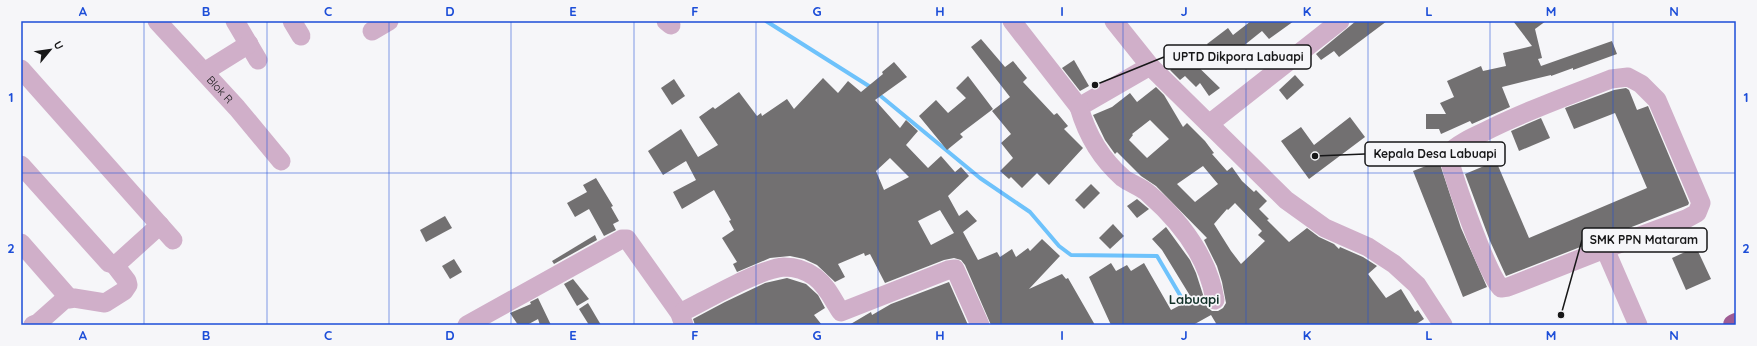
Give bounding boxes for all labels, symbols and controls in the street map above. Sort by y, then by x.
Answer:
text: A [79,3,88,19]
text: B [202,3,210,19]
text: C [324,3,332,19]
text: D [445,3,455,19]
text: E [569,3,577,19]
text: F [691,3,699,19]
text: G [812,3,822,19]
text: H [935,3,945,19]
text: I [1060,3,1064,19]
text: J [1180,3,1188,19]
text: K [1303,3,1312,19]
text: L [1425,3,1433,19]
text: M [1546,3,1556,19]
text: N [1669,3,1679,19]
north arrow [30,30,70,70]
text: U [51,38,67,52]
callout: UPTD Dikpora Labuapi [1164,45,1311,69]
text: UPTD Dikpora Labuapi [1172,49,1304,64]
street label: Blok R [204,73,236,106]
text: 1 [8,89,14,105]
text: 1 [1743,89,1749,105]
callout: Kepala Desa Labuapi [1365,142,1505,166]
text: Kepala Desa Labuapi [1373,146,1497,161]
callout: SMK PPN Mataram [1582,228,1707,252]
text: SMK PPN Mataram [1590,232,1698,247]
text: 2 [7,240,15,256]
text: 2 [1742,240,1750,256]
district label: Labuapi [1169,291,1219,307]
text: A [79,327,88,343]
text: B [202,327,210,343]
text: C [324,327,332,343]
text: D [445,327,455,343]
text: E [569,327,577,343]
text: F [691,327,699,343]
text: G [812,327,822,343]
text: H [935,327,945,343]
text: I [1060,327,1064,343]
text: J [1180,327,1188,343]
text: K [1303,327,1312,343]
text: L [1425,327,1433,343]
text: M [1546,327,1556,343]
text: N [1669,327,1679,343]

